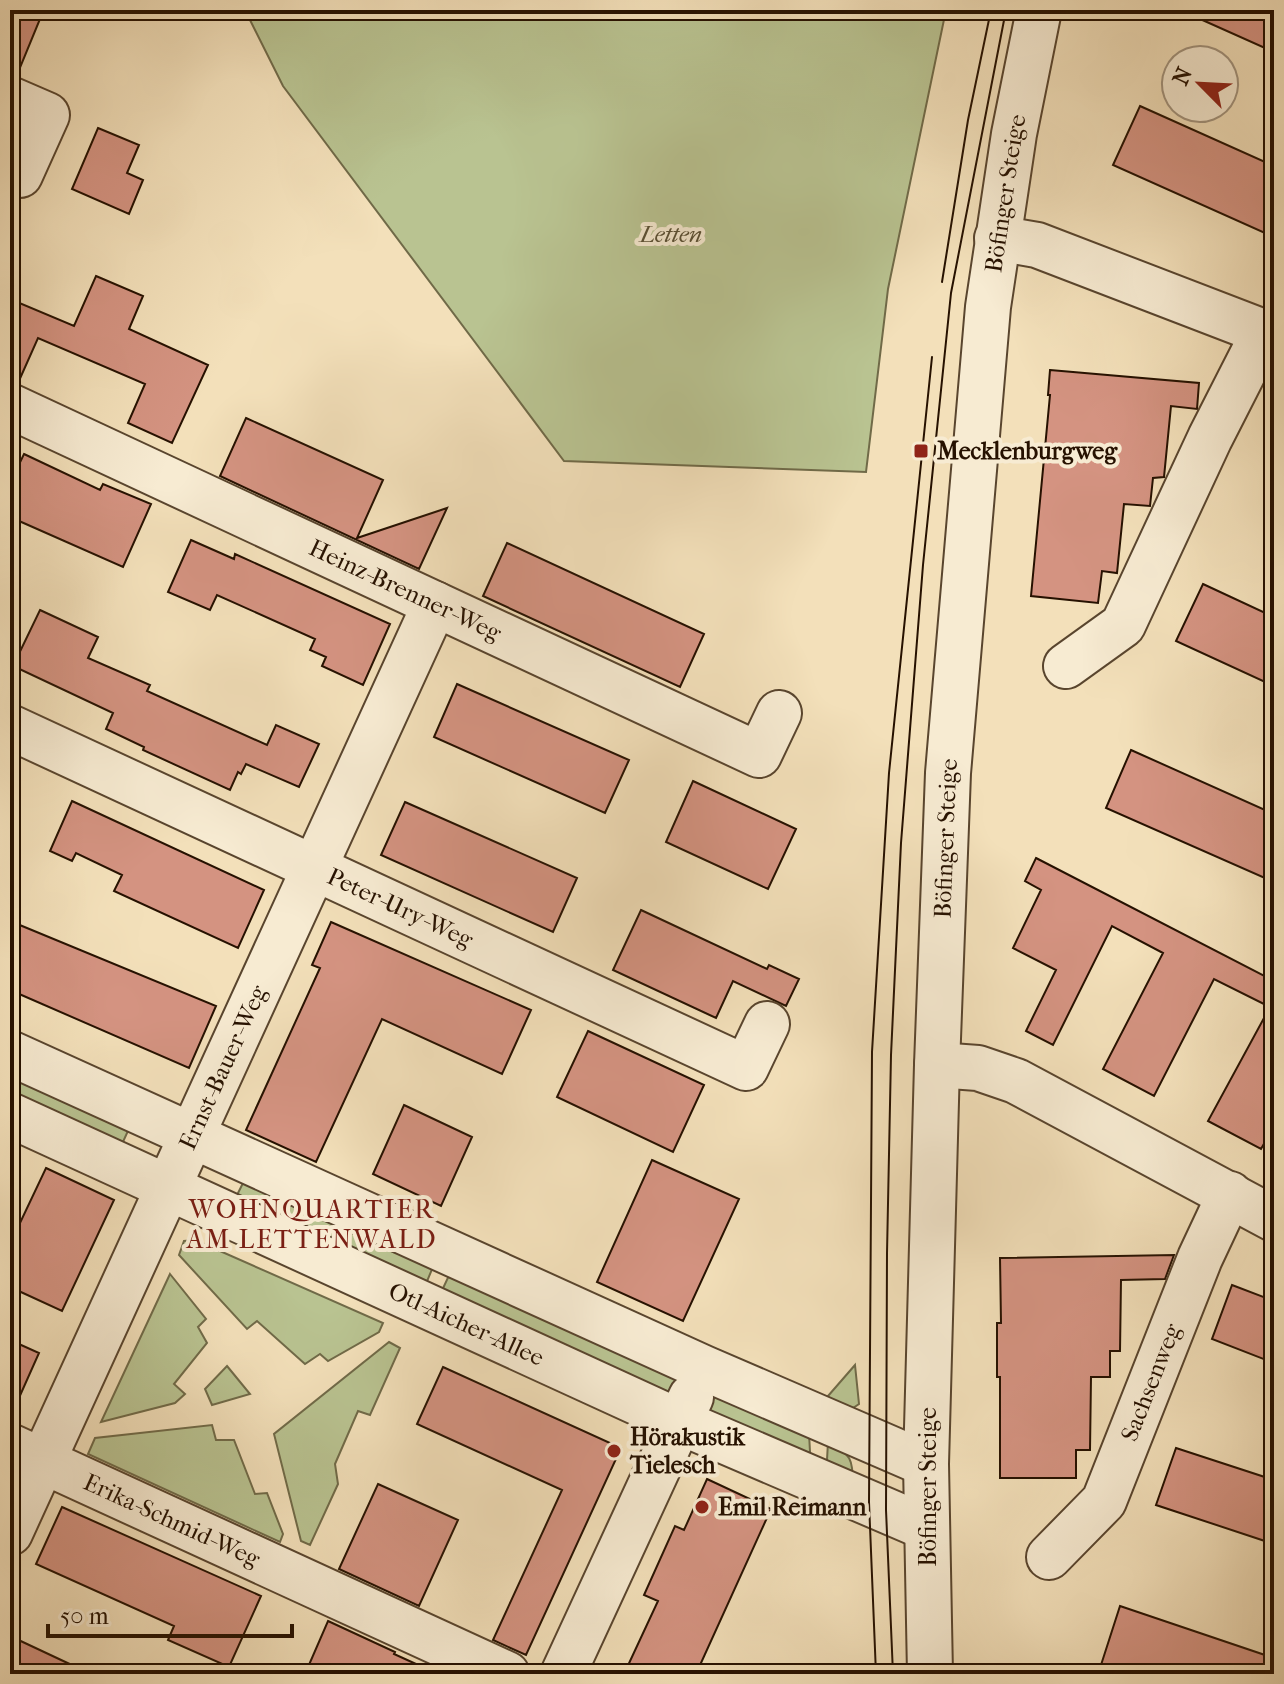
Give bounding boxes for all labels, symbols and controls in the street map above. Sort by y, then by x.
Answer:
north arrow [1160,44,1240,124]
text: N [1167,63,1198,89]
street label: Böfinger Steige [979,112,1032,274]
park label: Letten [638,220,702,248]
place label: Mecklenburgweg [937,437,1118,465]
marker: Mecklenburgweg [912,442,930,460]
street label: Heinz-Brenner-Weg [305,533,507,647]
street label: Böfinger Steige [929,757,963,919]
street label: Peter-Ury-Weg [323,862,478,954]
street label: Ernst-Bauer-Weg [173,980,273,1154]
district label: WOHNQUARTIER AM LETTENWALD [185,1194,438,1255]
street label: Otl-Aicher-Allee [384,1276,548,1372]
street label: Sachsenweg [1115,1319,1187,1445]
street label: Böfinger Steige [914,1407,942,1567]
place label: Hörakustik Tielesch [629,1423,745,1479]
marker: Hörakustik Tielesch [605,1442,623,1460]
street label: Erika-Schmid-Weg [79,1468,265,1573]
place label: Emil Reimann [718,1493,868,1521]
marker: Emil Reimann [693,1498,711,1516]
scale bar [48,1588,292,1638]
text: 50 m [60,1602,109,1630]

